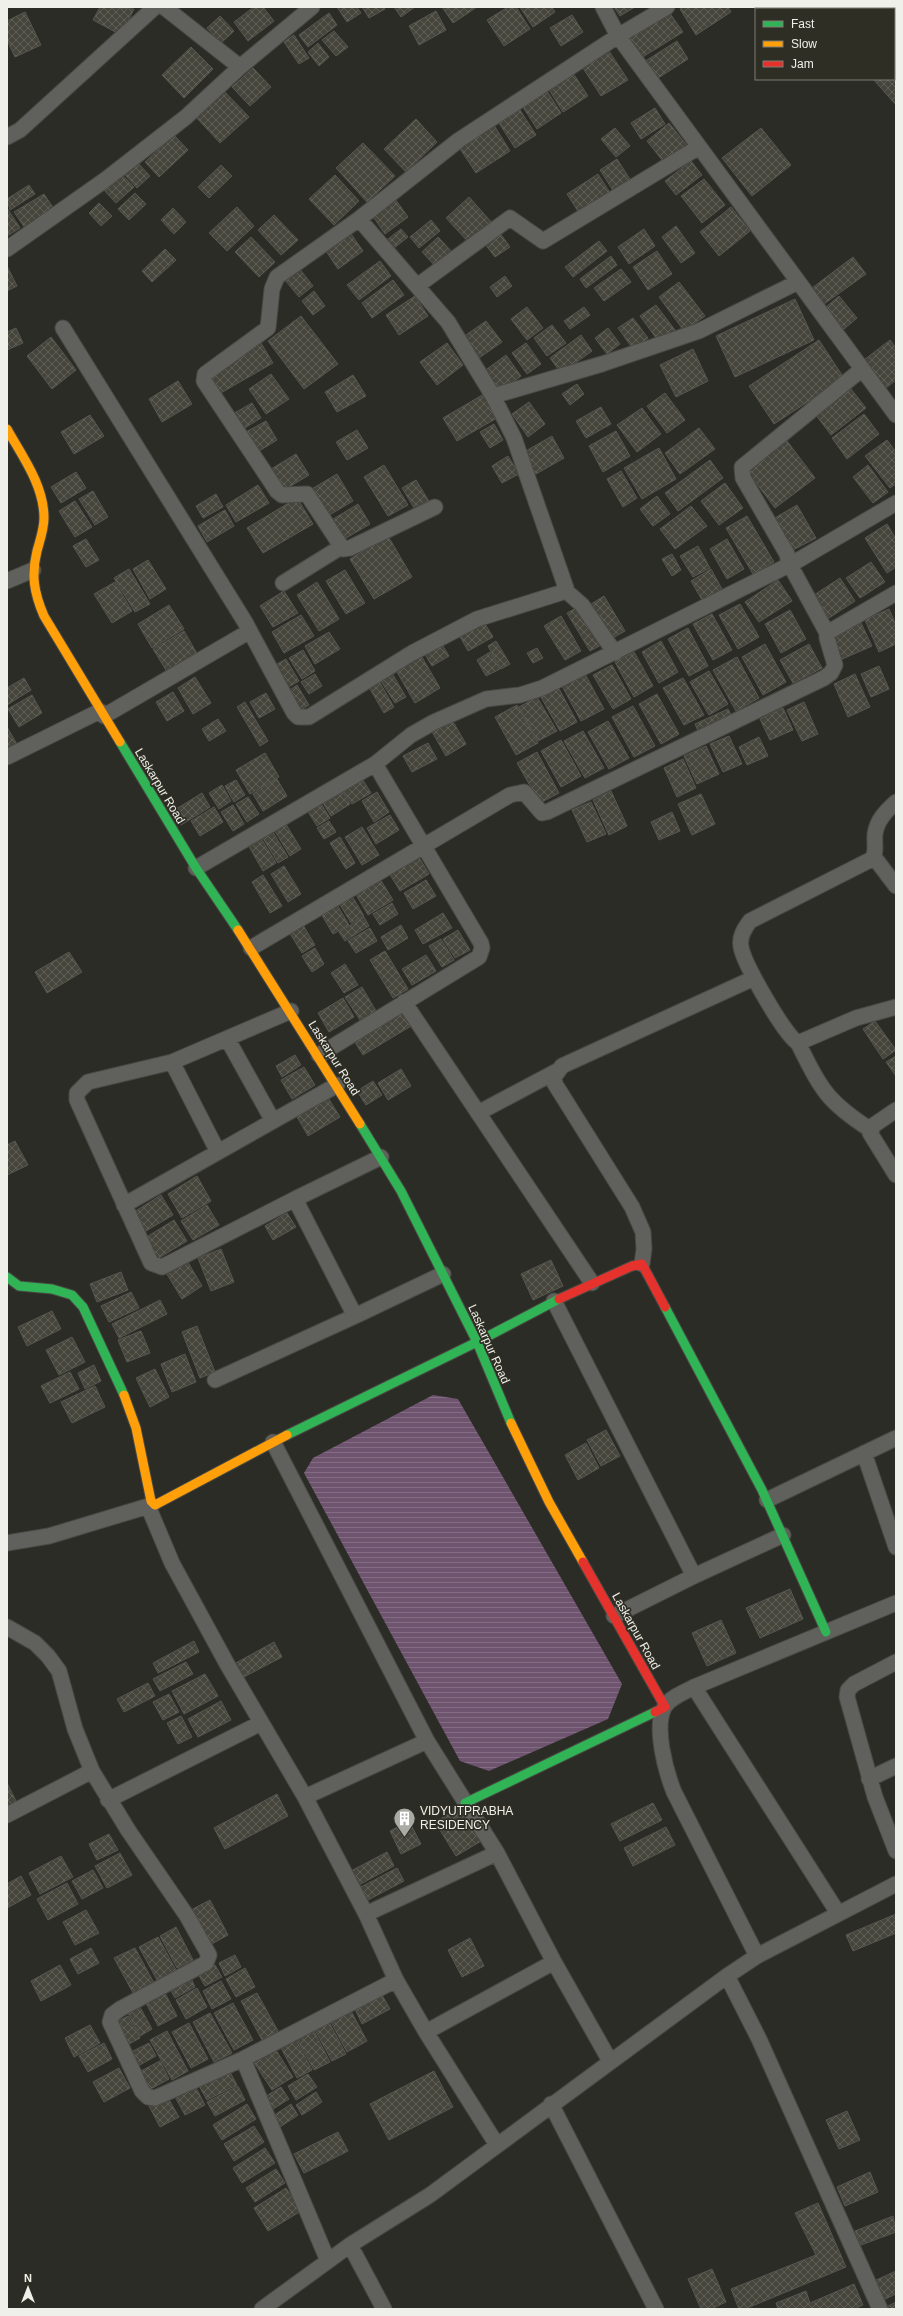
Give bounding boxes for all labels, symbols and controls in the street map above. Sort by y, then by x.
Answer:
legend [755,8,895,80]
text: Fast [791,17,815,31]
text: Slow [791,37,817,51]
text: Jam [791,57,814,71]
street label: Laskarpur Road [132,746,188,826]
street label: Laskarpur Road [305,1018,363,1098]
street label: Laskarpur Road [465,1302,513,1386]
street label: Laskarpur Road [609,1590,663,1672]
place label: VIDYUTPRABHA RESIDENCY [420,1804,513,1832]
building icon: VIDYUTPRABHA RESIDENCY [392,1805,418,1838]
north arrow [8,2268,48,2308]
text: N [24,2272,32,2284]

